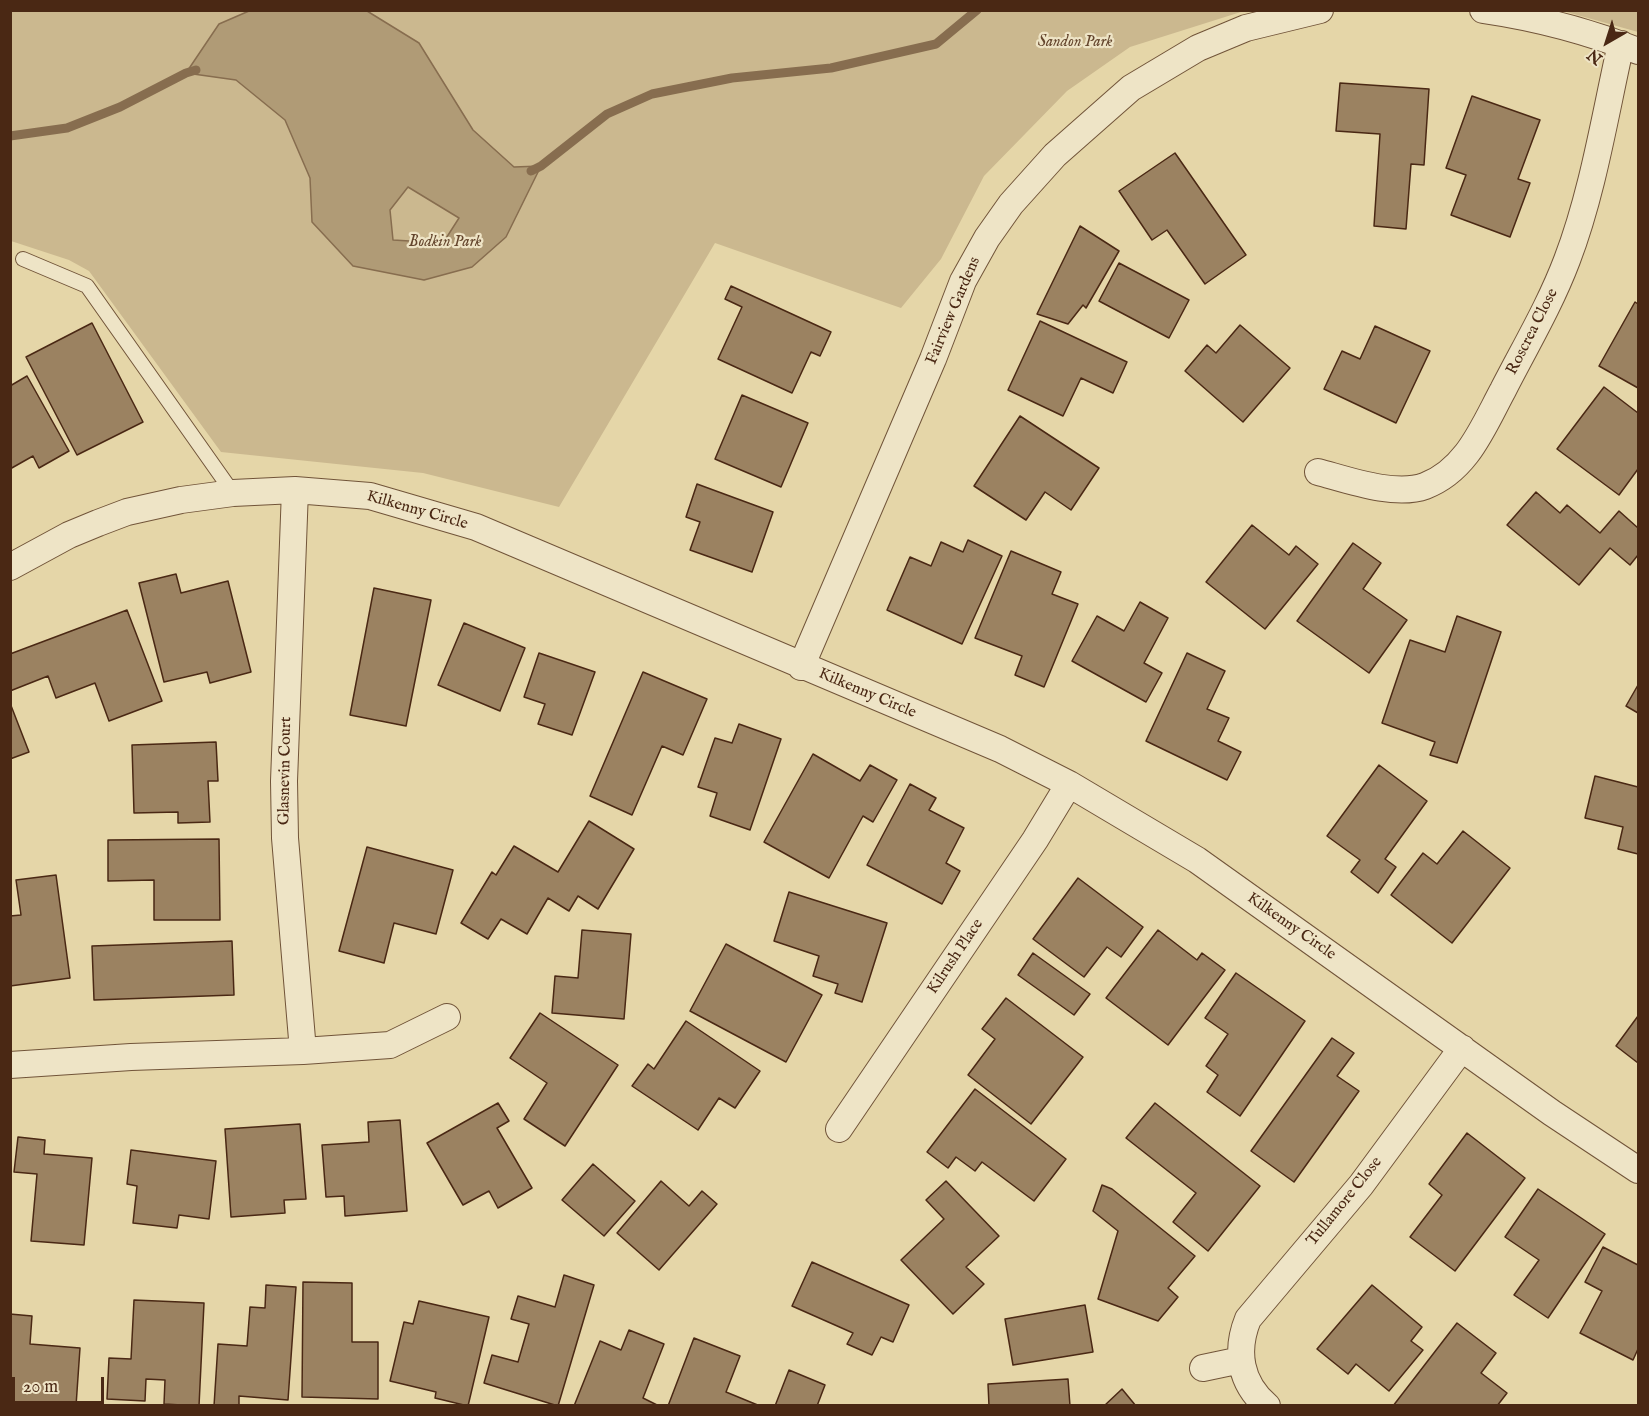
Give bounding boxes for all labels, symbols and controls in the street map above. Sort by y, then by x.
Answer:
north arrow [1577,12,1637,72]
park label: Sandon Park [1038,33,1112,53]
text: N [1584,44,1607,68]
park label: Bodkin Park [409,233,481,253]
street label: Fairview Gardens [923,254,985,368]
street label: Roscrea Close [1503,286,1563,378]
street label: Kilkenny Circle [364,487,470,535]
street label: Kilkenny Circle [815,665,919,723]
street label: Glasnevin Court [275,717,297,825]
street label: Kilkenny Circle [1243,889,1339,965]
street label: Kilrush Place [924,916,988,998]
street label: Tullamore Close [1303,1154,1387,1250]
scale bar [15,1365,106,1403]
text: 20 m [23,1376,58,1399]

